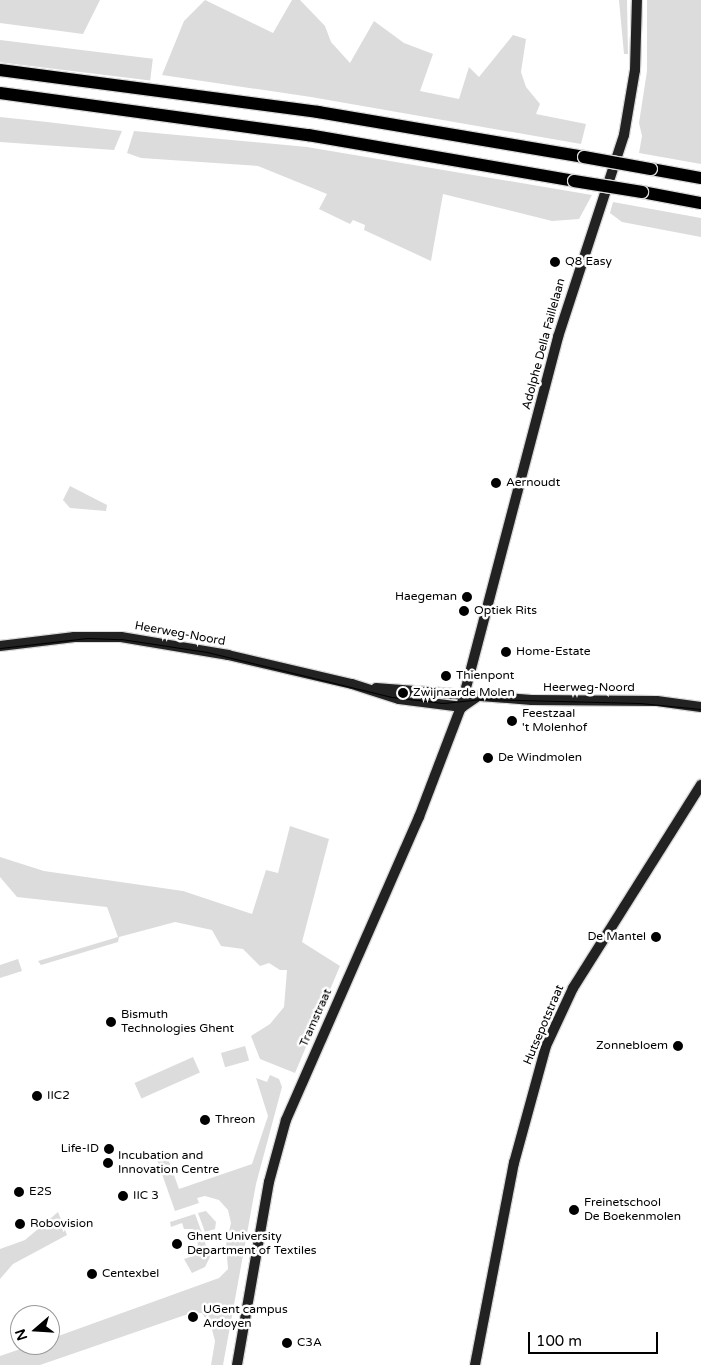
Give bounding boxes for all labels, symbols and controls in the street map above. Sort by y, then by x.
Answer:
place label: Q8 Easy [565,255,612,269]
marker: Q8 Easy [549,256,561,268]
street label: Adolphe Della Faillelaan [520,277,568,411]
place label: Aernoudt [506,476,560,490]
marker: Aernoudt [490,477,502,489]
place label: Haegeman [395,590,457,604]
marker: Haegeman [461,591,473,603]
place label: Optiek Rits [474,604,537,618]
marker: Optiek Rits [458,605,470,617]
street label: Heerweg-Noord [134,619,226,649]
place label: Home-Estate [516,645,591,659]
marker: Home-Estate [500,646,512,658]
place label: Thienpont [456,669,514,683]
marker: Thienpont [440,670,452,682]
street label: Heerweg-Noord [543,681,635,695]
place label: Zwijnaarde Molen [413,686,515,700]
marker: Zwijnaarde Molen [397,687,409,699]
place label: Feestzaal 't Molenhof [522,707,587,735]
marker: Feestzaal 't Molenhof [506,715,518,727]
place label: De Windmolen [498,751,582,765]
marker: De Windmolen [482,752,494,764]
place label: De Mantel [588,930,646,944]
marker: De Mantel [650,931,662,943]
street label: Hutsepotstraat [521,983,567,1067]
street label: Tramstraat [297,987,335,1049]
place label: Bismuth Technologies Ghent [121,1008,234,1036]
marker: Bismuth Technologies Ghent [105,1016,117,1028]
place label: Zonnebloem [596,1039,668,1053]
marker: Zonnebloem [672,1040,684,1052]
place label: IIC2 [47,1089,70,1103]
marker: IIC2 [31,1090,43,1102]
place label: Threon [215,1113,255,1127]
marker: Threon [199,1114,211,1126]
place label: Life-ID [61,1142,99,1156]
marker: Life-ID [103,1143,115,1155]
place label: Incubation and Innovation Centre [118,1149,219,1177]
marker: Incubation and Innovation Centre [102,1157,114,1169]
place label: E2S [29,1185,52,1199]
marker: E2S [13,1186,25,1198]
place label: IIC 3 [133,1189,159,1203]
marker: IIC 3 [117,1190,129,1202]
place label: Freinetschool De Boekenmolen [584,1196,681,1224]
marker: Freinetschool De Boekenmolen [568,1204,580,1216]
place label: Robovision [30,1217,93,1231]
marker: Robovision [14,1218,26,1230]
place label: Ghent University Department of Textiles [187,1230,317,1258]
marker: Ghent University Department of Textiles [171,1238,183,1250]
place label: Centexbel [102,1267,159,1281]
marker: Centexbel [86,1268,98,1280]
place label: UGent campus Ardoyen [203,1303,288,1331]
north arrow [10,1305,60,1355]
marker: UGent campus Ardoyen [187,1311,199,1323]
scale bar [531,1322,661,1354]
text: N [11,1327,31,1343]
text: 100 m [536,1332,582,1350]
place label: C3A [297,1336,322,1350]
marker: C3A [281,1337,293,1349]

